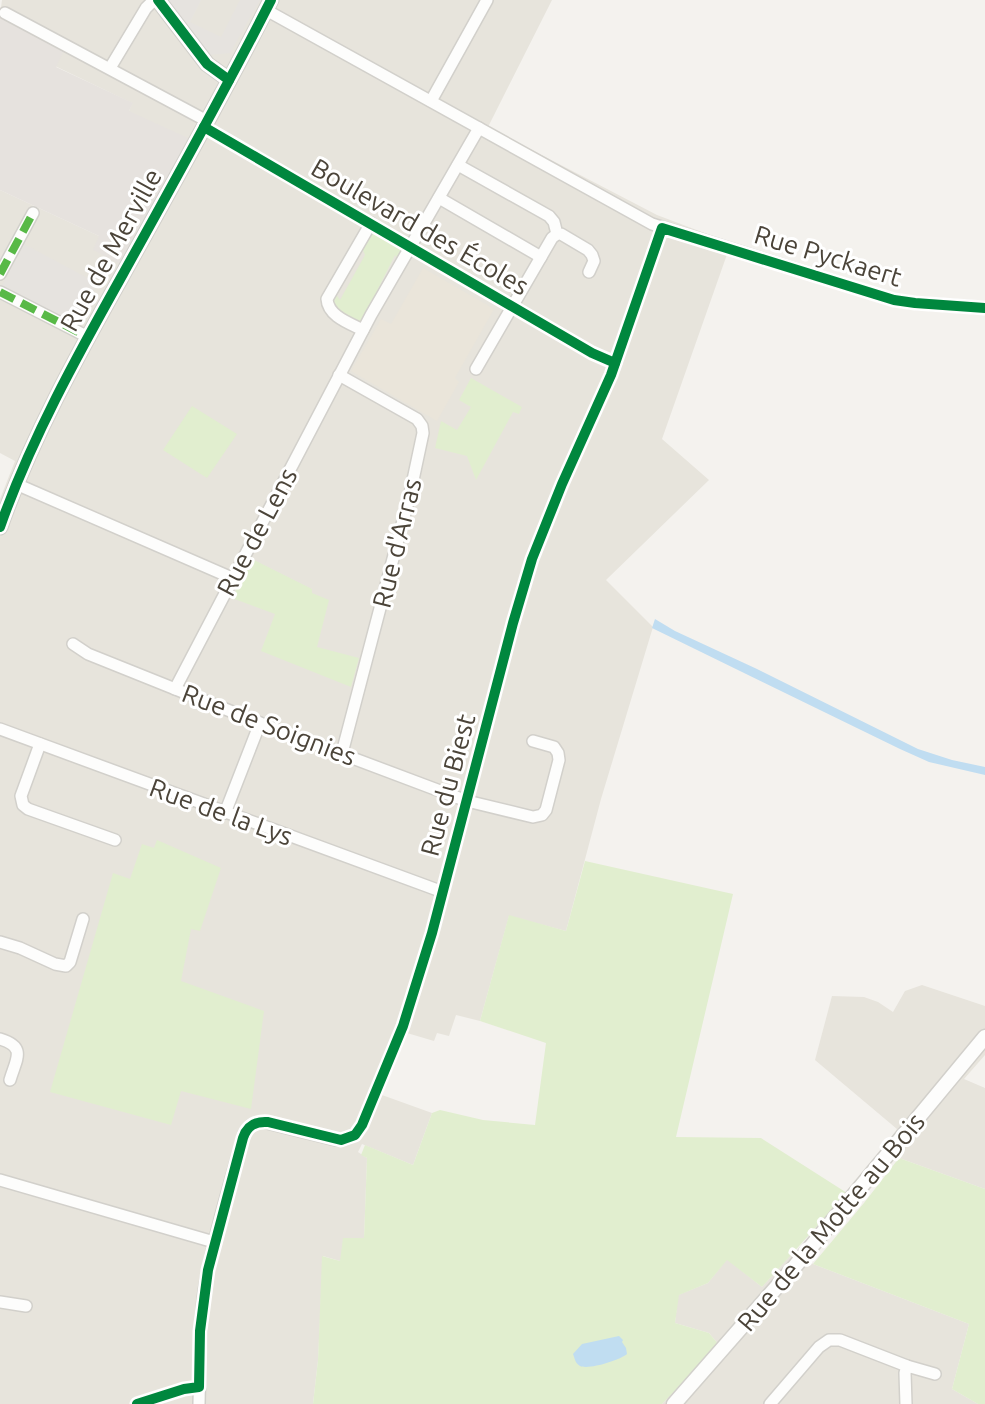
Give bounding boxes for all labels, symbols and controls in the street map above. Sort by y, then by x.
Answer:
street label: Boulevard des Écoles [307,152,534,301]
street label: Rue de Merville [54,163,167,336]
street label: Rue Pyckaert [751,219,905,292]
street label: Rue de Lens [211,463,302,601]
street label: Rue d'Arras [366,475,427,611]
street label: Rue de Soignies [178,678,360,771]
street label: Rue du Biest [415,711,480,859]
street label: Rue de la Lys [146,772,296,851]
street label: Rue de la Motte au Bois [731,1107,930,1336]

